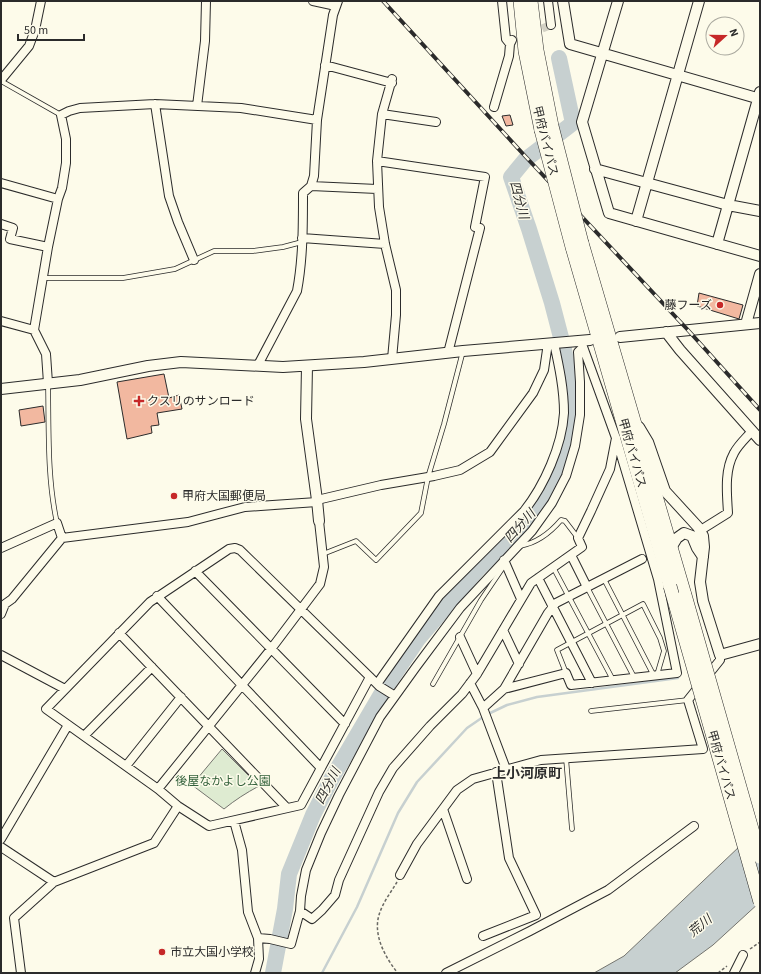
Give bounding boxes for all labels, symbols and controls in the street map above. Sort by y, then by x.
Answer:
scale bar [18,16,84,42]
north arrow [705,16,745,56]
text: 50 m [24,22,48,39]
text: N [726,26,742,39]
street label: 甲府バイパス [528,104,562,178]
water label: 四分川 [505,179,533,223]
place label: 藤フーズ [665,297,712,314]
marker: 藤フーズ [715,300,725,310]
place label: クスリのサンロード [147,393,255,410]
marker: クスリのサンロード [134,396,144,406]
street label: 甲府バイパス [614,416,650,490]
place label: 甲府大国郵便局 [182,488,266,505]
marker: 甲府大国郵便局 [169,491,179,501]
water label: 四分川 [500,504,541,547]
street label: 甲府バイパス [703,728,739,802]
water label: 四分川 [311,763,346,807]
district label: 上小河原町 [492,764,562,784]
park label: 後屋なかよし公園 [175,773,271,790]
water label: 荒川 [684,910,717,941]
place label: 市立大国小学校 [170,944,254,961]
marker: 市立大国小学校 [157,947,167,957]

